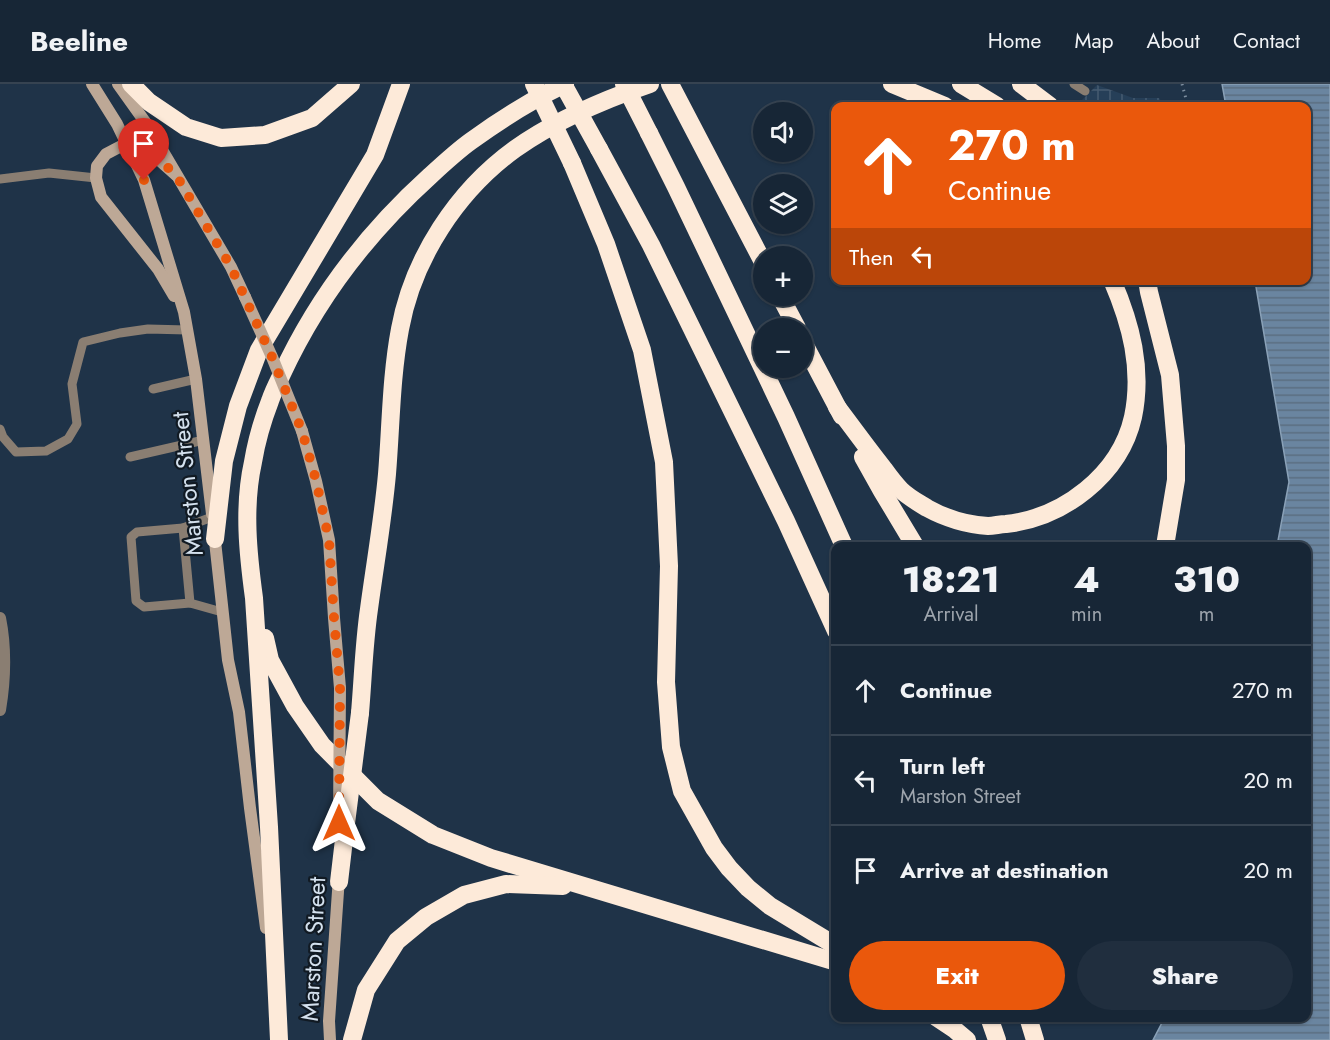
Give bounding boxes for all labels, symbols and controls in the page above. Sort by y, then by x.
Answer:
text: Beeline [30,21,128,62]
text: Home [988,26,1041,56]
text: Map [1074,26,1114,56]
text: About [1147,26,1200,56]
text: Contact [1233,26,1300,56]
map controls [753,102,813,378]
button: sound [753,102,813,162]
text: 270 m [948,115,1076,176]
pin [118,118,169,180]
icon: ahead [849,126,927,204]
icon: arrive [127,127,160,160]
text: Continue [948,171,1051,210]
button: layers [753,174,813,234]
icon: left [906,240,939,273]
text: Then [849,241,894,273]
button: + [753,246,813,306]
button: − [753,318,813,378]
street label: Marston Street [162,410,212,558]
text: 18:21 [902,553,1000,605]
text: 4 [1073,553,1100,605]
text: 310 [1173,553,1240,605]
text: Arrival [923,600,979,629]
text: min [1071,600,1102,629]
text: m [1199,600,1214,629]
icon: ahead [849,674,882,707]
text: Continue [900,674,992,706]
text: 270 m [1232,674,1293,706]
text: Turn left [900,750,985,782]
icon: left [849,764,882,797]
text: 20 m [1244,764,1293,796]
text: Marston Street [900,782,1021,811]
position arrow [307,791,371,855]
icon: arrive [849,854,882,887]
text: Arrive at destination [900,854,1109,886]
text: 20 m [1244,854,1293,886]
street label: Marston Street [292,876,334,1022]
button: Exit [849,941,1065,1010]
button: Share [1077,941,1293,1010]

